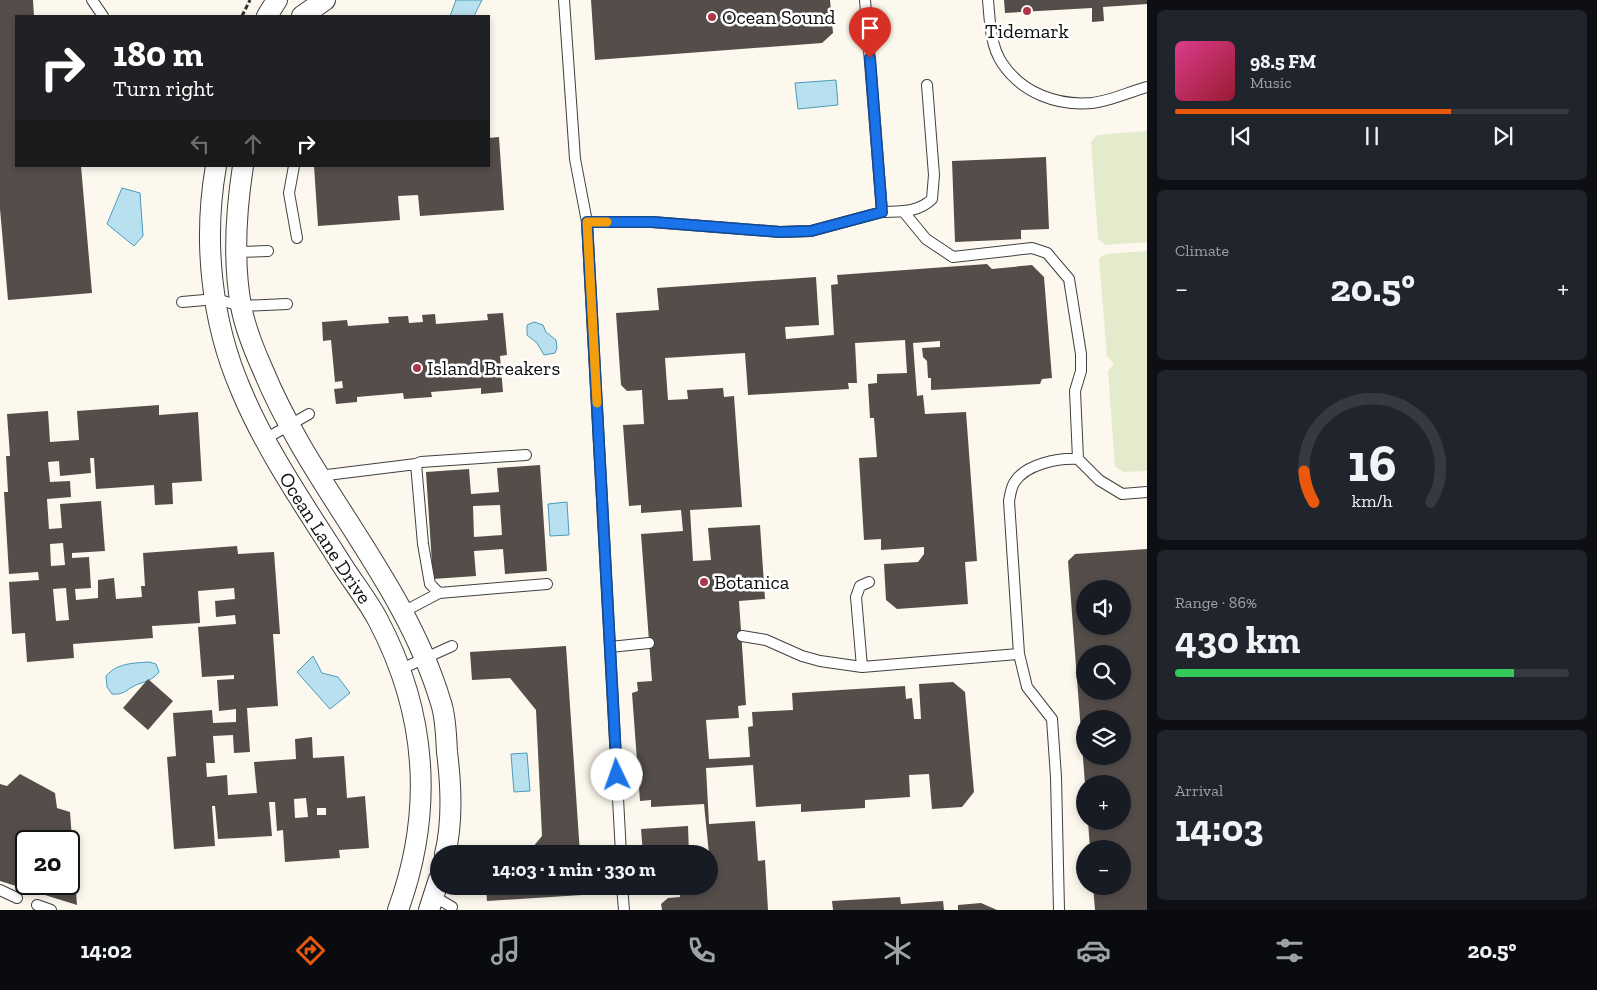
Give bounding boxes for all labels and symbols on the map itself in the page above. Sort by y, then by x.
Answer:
place label: Ocean Sound [722,5,835,29]
marker: Tidemark [1021,5,1033,17]
pin [849,7,891,58]
marker: Ocean Sound [706,11,718,23]
place label: Tidemark [985,19,1070,43]
place label: Island Breakers [427,356,560,380]
marker: Island Breakers [411,362,423,374]
street label: Ocean Lane Drive [274,468,377,608]
place label: Botanica [714,570,790,594]
marker: Botanica [698,576,710,588]
position arrow [590,748,642,800]
speed limit sign: 20 [15,830,80,895]

